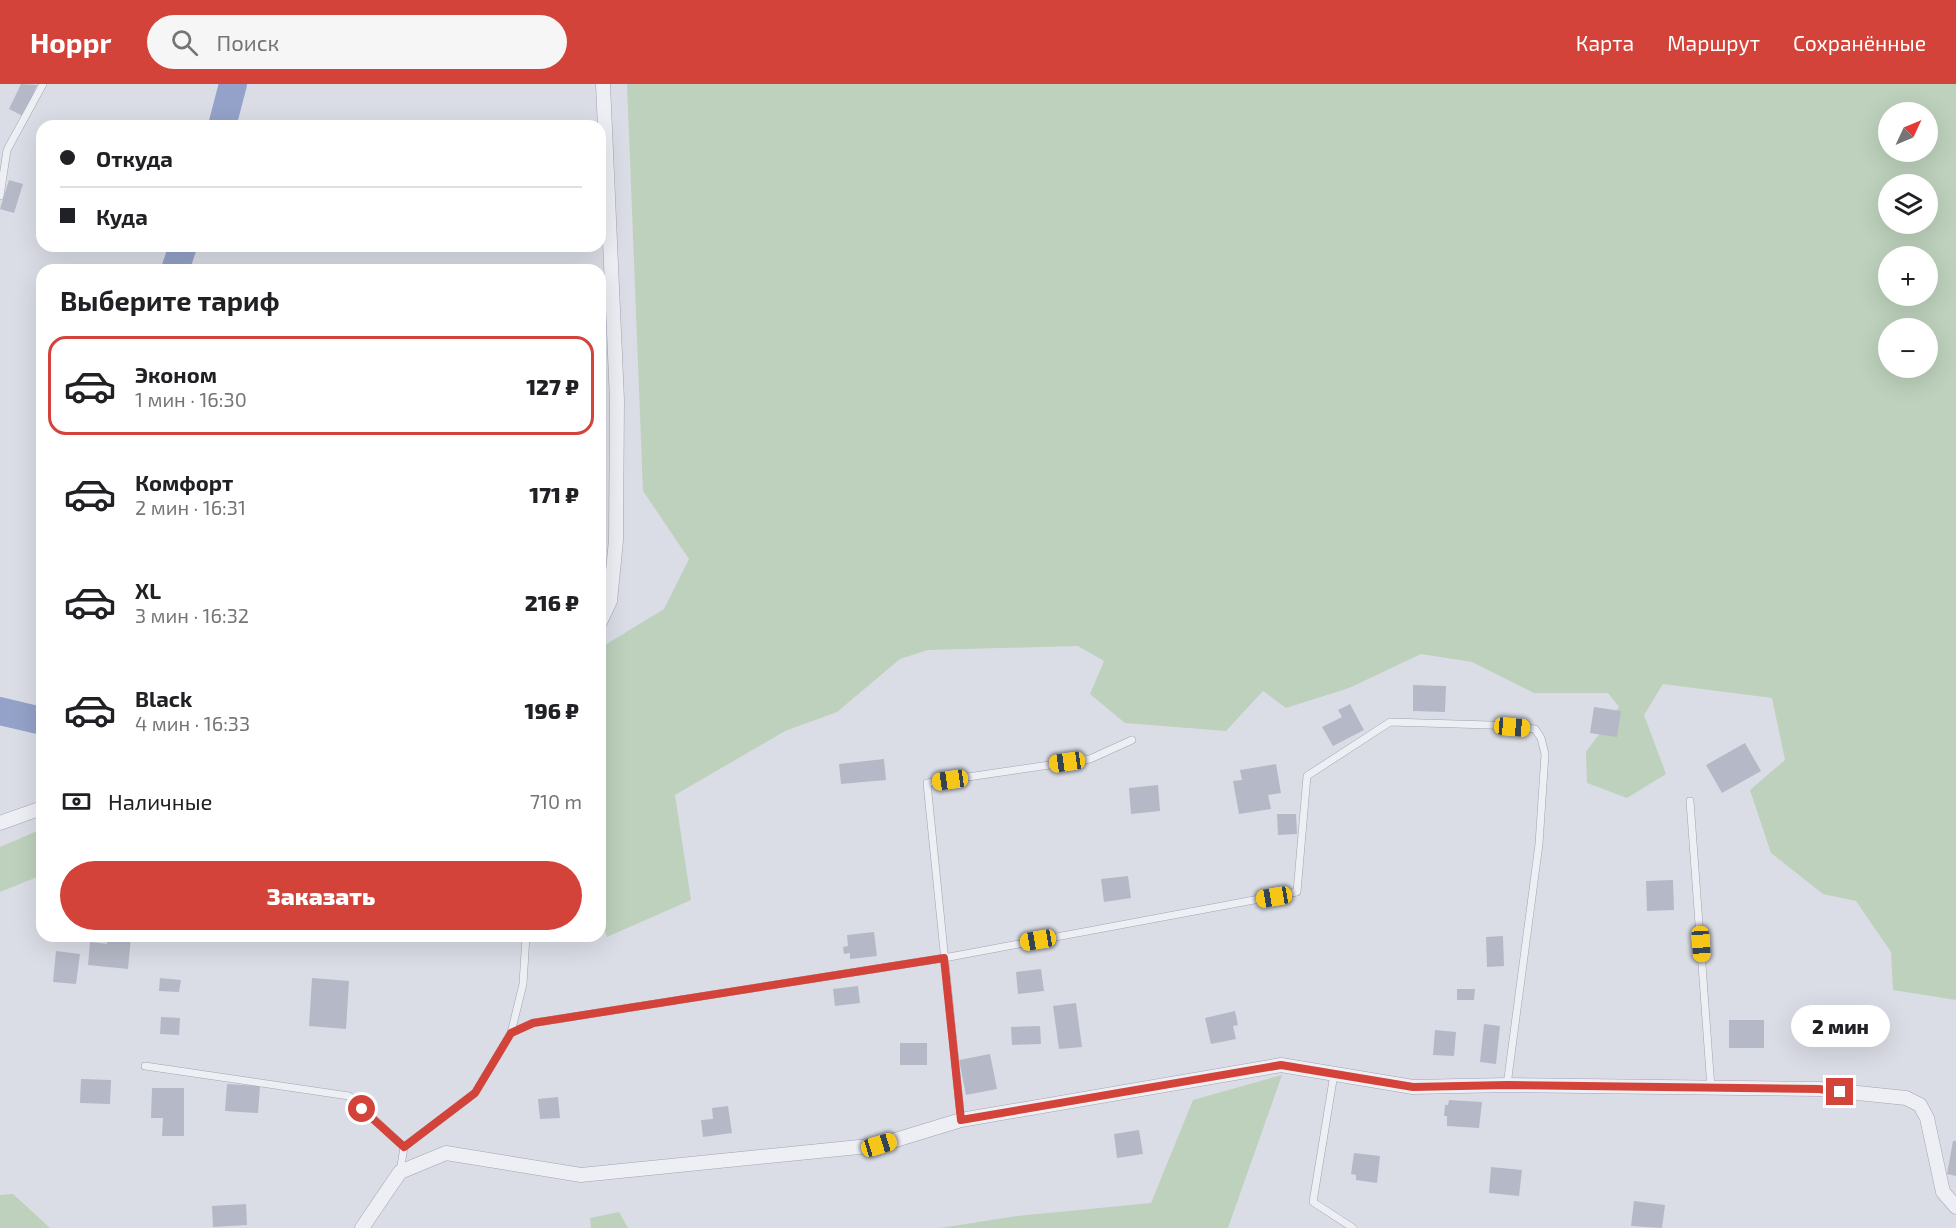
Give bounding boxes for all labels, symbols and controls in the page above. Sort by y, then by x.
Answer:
search box [147,15,567,69]
text: Hoppr [30,25,111,59]
icon: search [168,26,201,59]
text: Поиск [216,29,279,55]
text: Карта [1576,30,1634,55]
text: Маршрут [1667,30,1760,55]
text: Сохранённые [1793,30,1926,55]
north arrow [1878,102,1938,162]
map controls [1878,102,1938,378]
text: Откуда [96,145,173,171]
button: layers [1878,174,1938,234]
text: Куда [96,203,148,229]
button: + [1878,246,1938,306]
text: Выберите тариф [60,284,280,316]
button: − [1878,318,1938,378]
icon: car [63,359,117,413]
text: Эконом [135,361,217,387]
text: 127 ₽ [526,373,579,399]
text: 1 мин · 16:30 [135,387,247,411]
icon: car [63,467,117,521]
text: Комфорт [135,469,233,495]
text: 171 ₽ [529,481,579,507]
text: 2 мин · 16:31 [135,495,246,519]
icon: car [63,575,117,629]
text: XL [135,577,161,603]
text: 216 ₽ [525,589,579,615]
text: 3 мин · 16:32 [135,603,249,627]
icon: car [63,683,117,737]
text: Black [135,685,192,711]
text: 196 ₽ [525,697,579,723]
text: 4 мин · 16:33 [135,711,250,735]
car [1493,716,1531,738]
car [1048,751,1086,773]
car [931,769,969,791]
icon: cash [60,785,93,818]
text: Наличные [108,788,212,814]
text: 710 m [530,789,582,813]
button: Заказать [60,861,582,930]
car [1255,885,1293,909]
car [1691,925,1711,963]
car [1019,928,1057,952]
callout: 2 мин [1790,1005,1890,1047]
text: 2 мин [1812,1014,1869,1038]
route end [1826,1078,1853,1105]
route start [348,1095,375,1122]
car [859,1131,899,1159]

